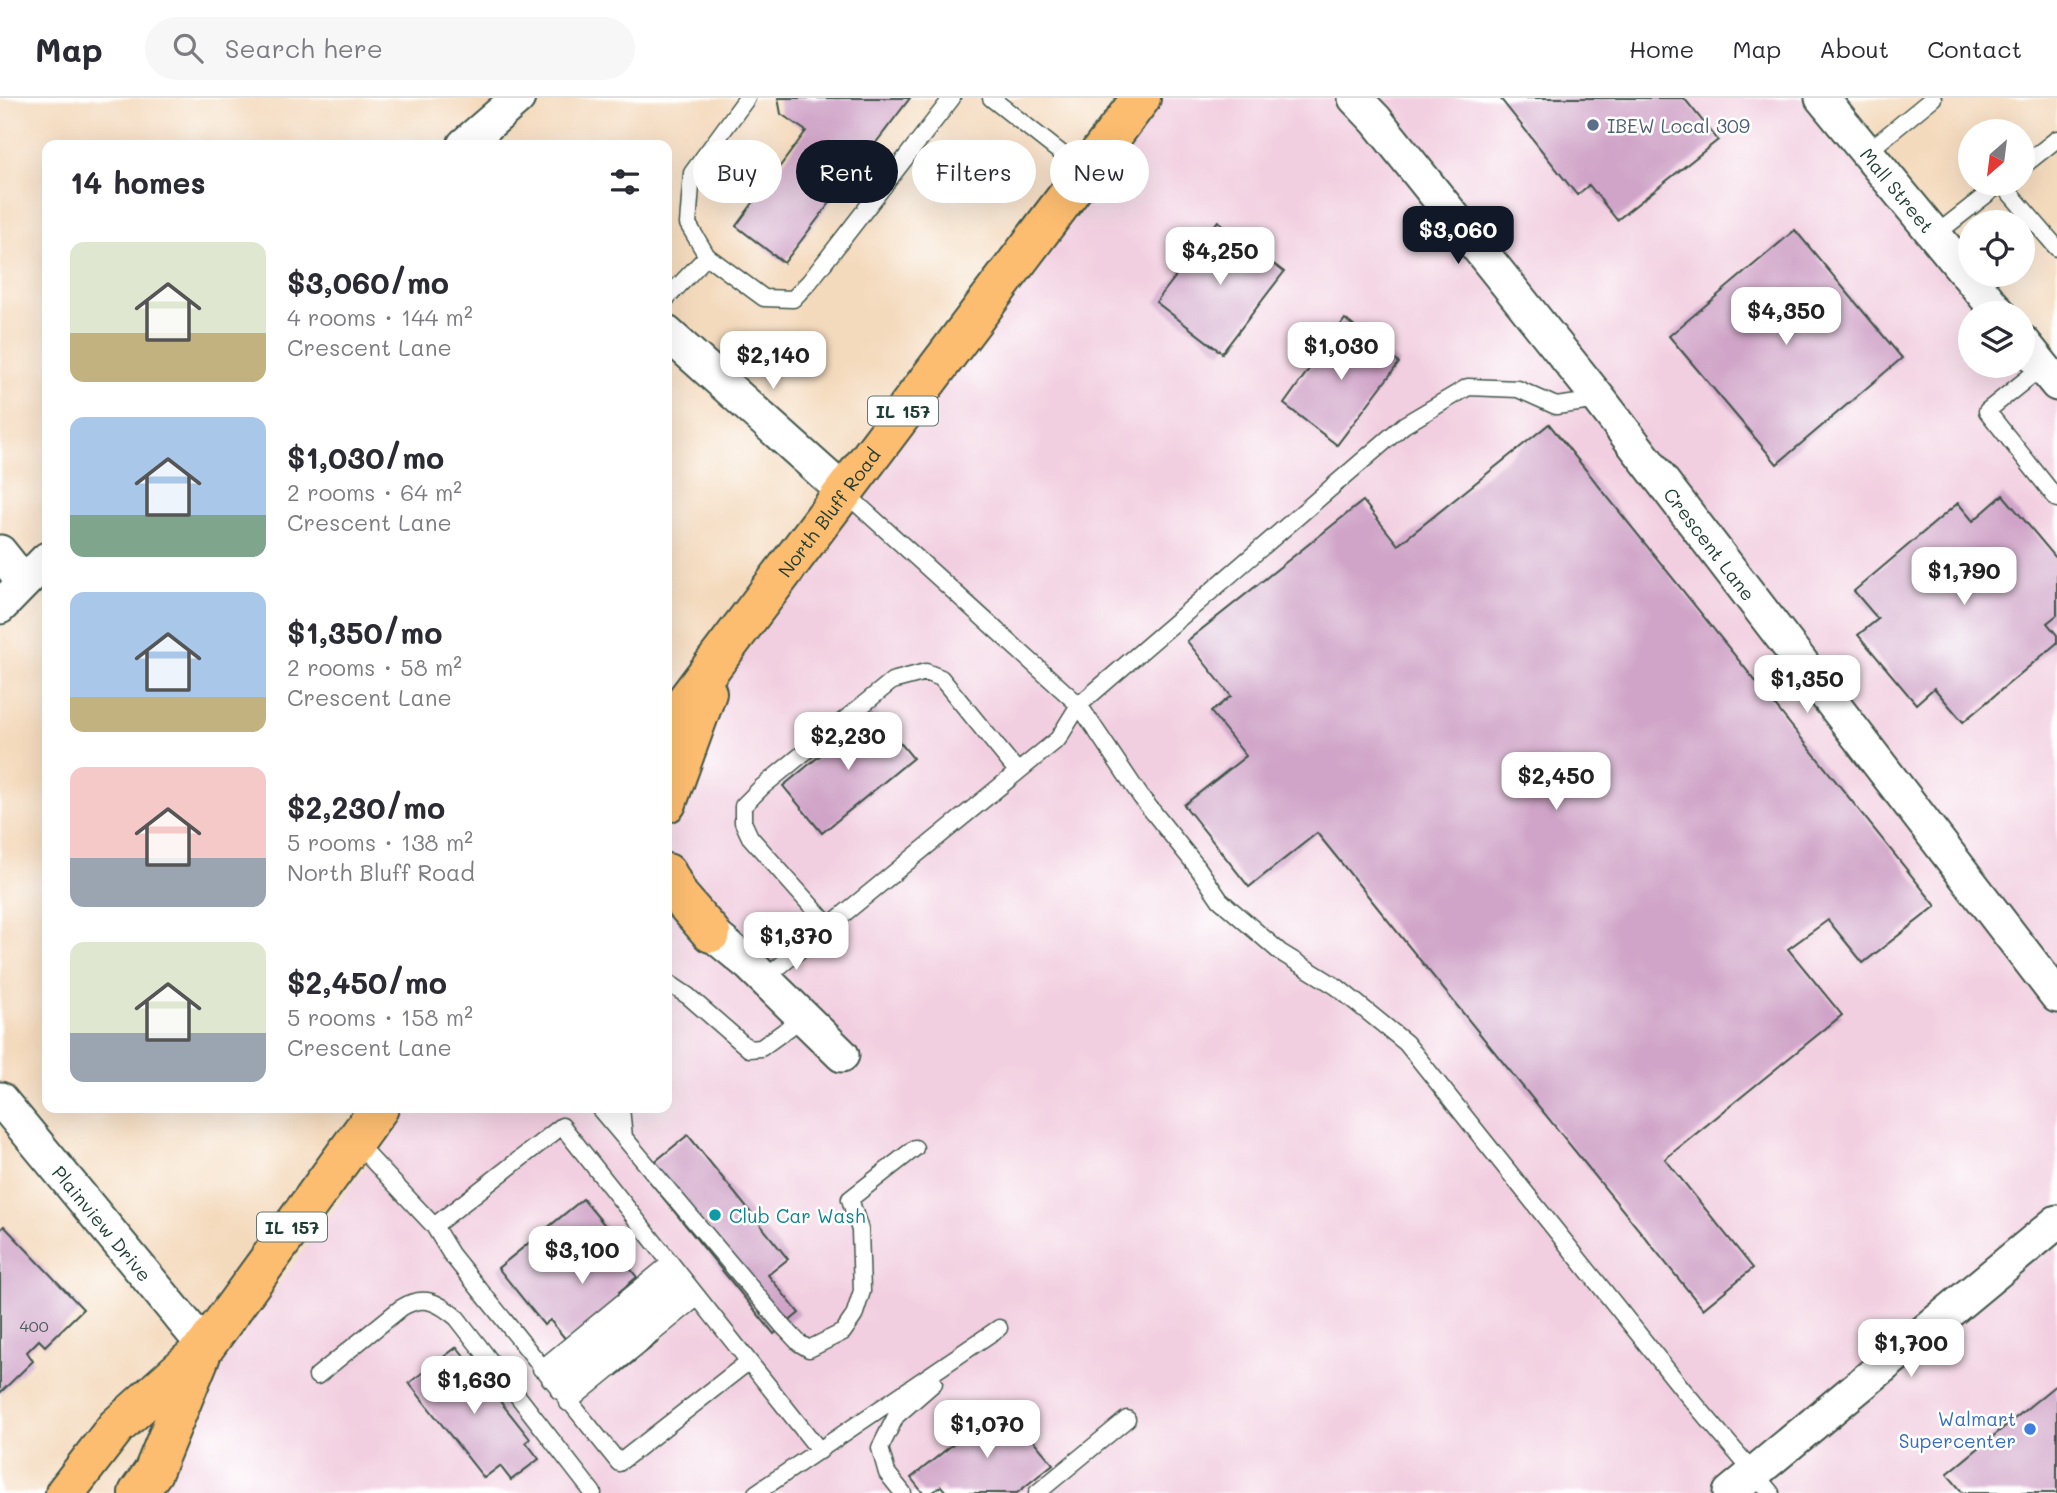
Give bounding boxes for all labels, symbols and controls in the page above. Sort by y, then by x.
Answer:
search box [145,17,635,80]
text: Map [35,27,103,70]
icon: search [169,29,207,67]
text: Search here [225,31,383,65]
text: Home [1629,33,1694,64]
text: Map [1732,33,1781,64]
text: About [1819,33,1889,64]
text: Contact [1927,33,2022,64]
place label: IBEW Local 309 [1607,113,1750,138]
marker: IBEW Local 309 [1585,117,1601,133]
north arrow [1958,119,2035,196]
map controls [1958,119,2035,378]
chip: Buy [693,140,782,203]
chip: Rent [796,140,898,203]
chip: Filters [912,140,1036,203]
chip: New [1050,140,1149,203]
street label: Mall Street [1855,142,1940,238]
text: 14 homes [70,162,206,202]
icon: filters [606,163,644,201]
pin: $3,060 [1401,206,1515,266]
button: locate [1958,210,2035,287]
text: $3,060 [1419,214,1497,244]
pin: $4,250 [1163,228,1277,287]
text: $4,250 [1182,235,1258,265]
text: $3,060/mo [287,262,449,302]
icon: home [126,270,210,354]
pin: $4,350 [1729,288,1843,347]
text: $4,350 [1747,295,1825,325]
button: layers [1958,301,2035,378]
text: 4 rooms · 144 m² [287,302,473,332]
pin: $1,030 [1284,322,1398,382]
text: $1,030 [1304,330,1378,360]
pin: $2,140 [716,331,830,391]
text: Crescent Lane [287,332,452,362]
text: $2,140 [736,339,810,369]
road number: IL 157 [868,396,938,426]
text: $1,030/mo [287,437,444,477]
street label: North Bluff Road [772,443,885,582]
icon: home [126,445,210,529]
text: 2 rooms · 64 m² [287,477,462,507]
street label: Crescent Lane [1659,482,1762,605]
text: Crescent Lane [287,507,452,537]
pin: $1,790 [1907,547,2021,607]
text: $1,790 [1928,555,2000,585]
text: $1,350/mo [287,612,442,652]
icon: home [126,620,210,704]
text: 2 rooms · 58 m² [287,652,462,682]
pin: $1,350 [1750,656,1864,715]
text: $1,350 [1770,663,1844,693]
text: Crescent Lane [287,682,452,712]
pin: $2,230 [791,712,905,772]
text: $2,230 [810,720,886,750]
pin: $2,450 [1499,752,1613,812]
text: $2,450 [1518,760,1594,790]
text: $2,230/mo [287,787,445,827]
icon: home [126,795,210,879]
text: 5 rooms · 138 m² [287,827,473,857]
text: North Bluff Road [287,857,475,887]
pin: $1,370 [739,912,853,972]
text: $1,370 [760,920,832,950]
text: $2,450/mo [287,962,447,1002]
icon: home [126,970,210,1054]
text: 5 rooms · 158 m² [287,1002,473,1032]
text: Crescent Lane [287,1032,452,1062]
street label: Plainview Drive [47,1160,158,1286]
place label: Club Car Wash [729,1203,865,1228]
marker: Club Car Wash [707,1207,723,1223]
road number: IL 157 [257,1212,327,1242]
pin: $3,100 [525,1226,639,1286]
text: $3,100 [545,1234,619,1264]
house number: 400 [19,1315,49,1336]
pin: $1,700 [1854,1320,1968,1379]
text: $1,700 [1874,1327,1948,1357]
pin: $1,630 [417,1356,531,1416]
text: $1,630 [437,1364,511,1394]
pin: $1,070 [930,1400,1044,1460]
place label: Walmart Supercenter [1899,1406,2016,1453]
text: $1,070 [950,1408,1024,1438]
marker: Walmart Supercenter [2022,1421,2038,1437]

